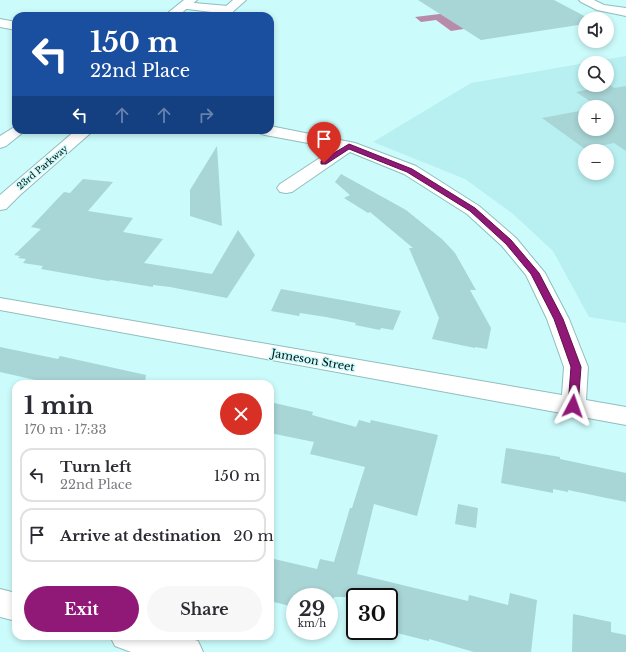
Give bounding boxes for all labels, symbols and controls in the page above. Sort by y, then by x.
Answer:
map controls [578,12,614,180]
button: sound [578,12,614,48]
text: 150 m [90,25,178,60]
icon: left [24,28,76,80]
button: search [578,56,614,92]
text: 22nd Place [90,60,190,82]
button: + [578,100,614,136]
icon: left [69,104,91,126]
icon: ahead [111,104,133,126]
icon: ahead [153,104,175,126]
icon: right [195,104,217,126]
pin [307,122,341,163]
icon: arrive [313,128,335,150]
street label: 23rd Parkway [14,142,70,191]
button: − [578,144,614,180]
street label: Jameson Street [268,345,356,374]
position arrow [552,385,594,427]
text: 1 min [24,391,94,420]
button: close [220,393,262,435]
text: 170 m · 17:33 [24,421,107,438]
text: Turn left [60,457,131,476]
icon: left [26,464,48,486]
text: 150 m [214,466,260,485]
text: 22nd Place [60,476,132,493]
icon: arrive [26,524,48,546]
text: Arrive at destination [60,526,221,545]
text: 20 m [233,526,274,545]
button: Exit [24,586,139,632]
button: Share [147,586,262,632]
speed limit sign: 30 [346,588,398,640]
text: 29 [299,597,325,621]
text: km/h [298,617,326,630]

